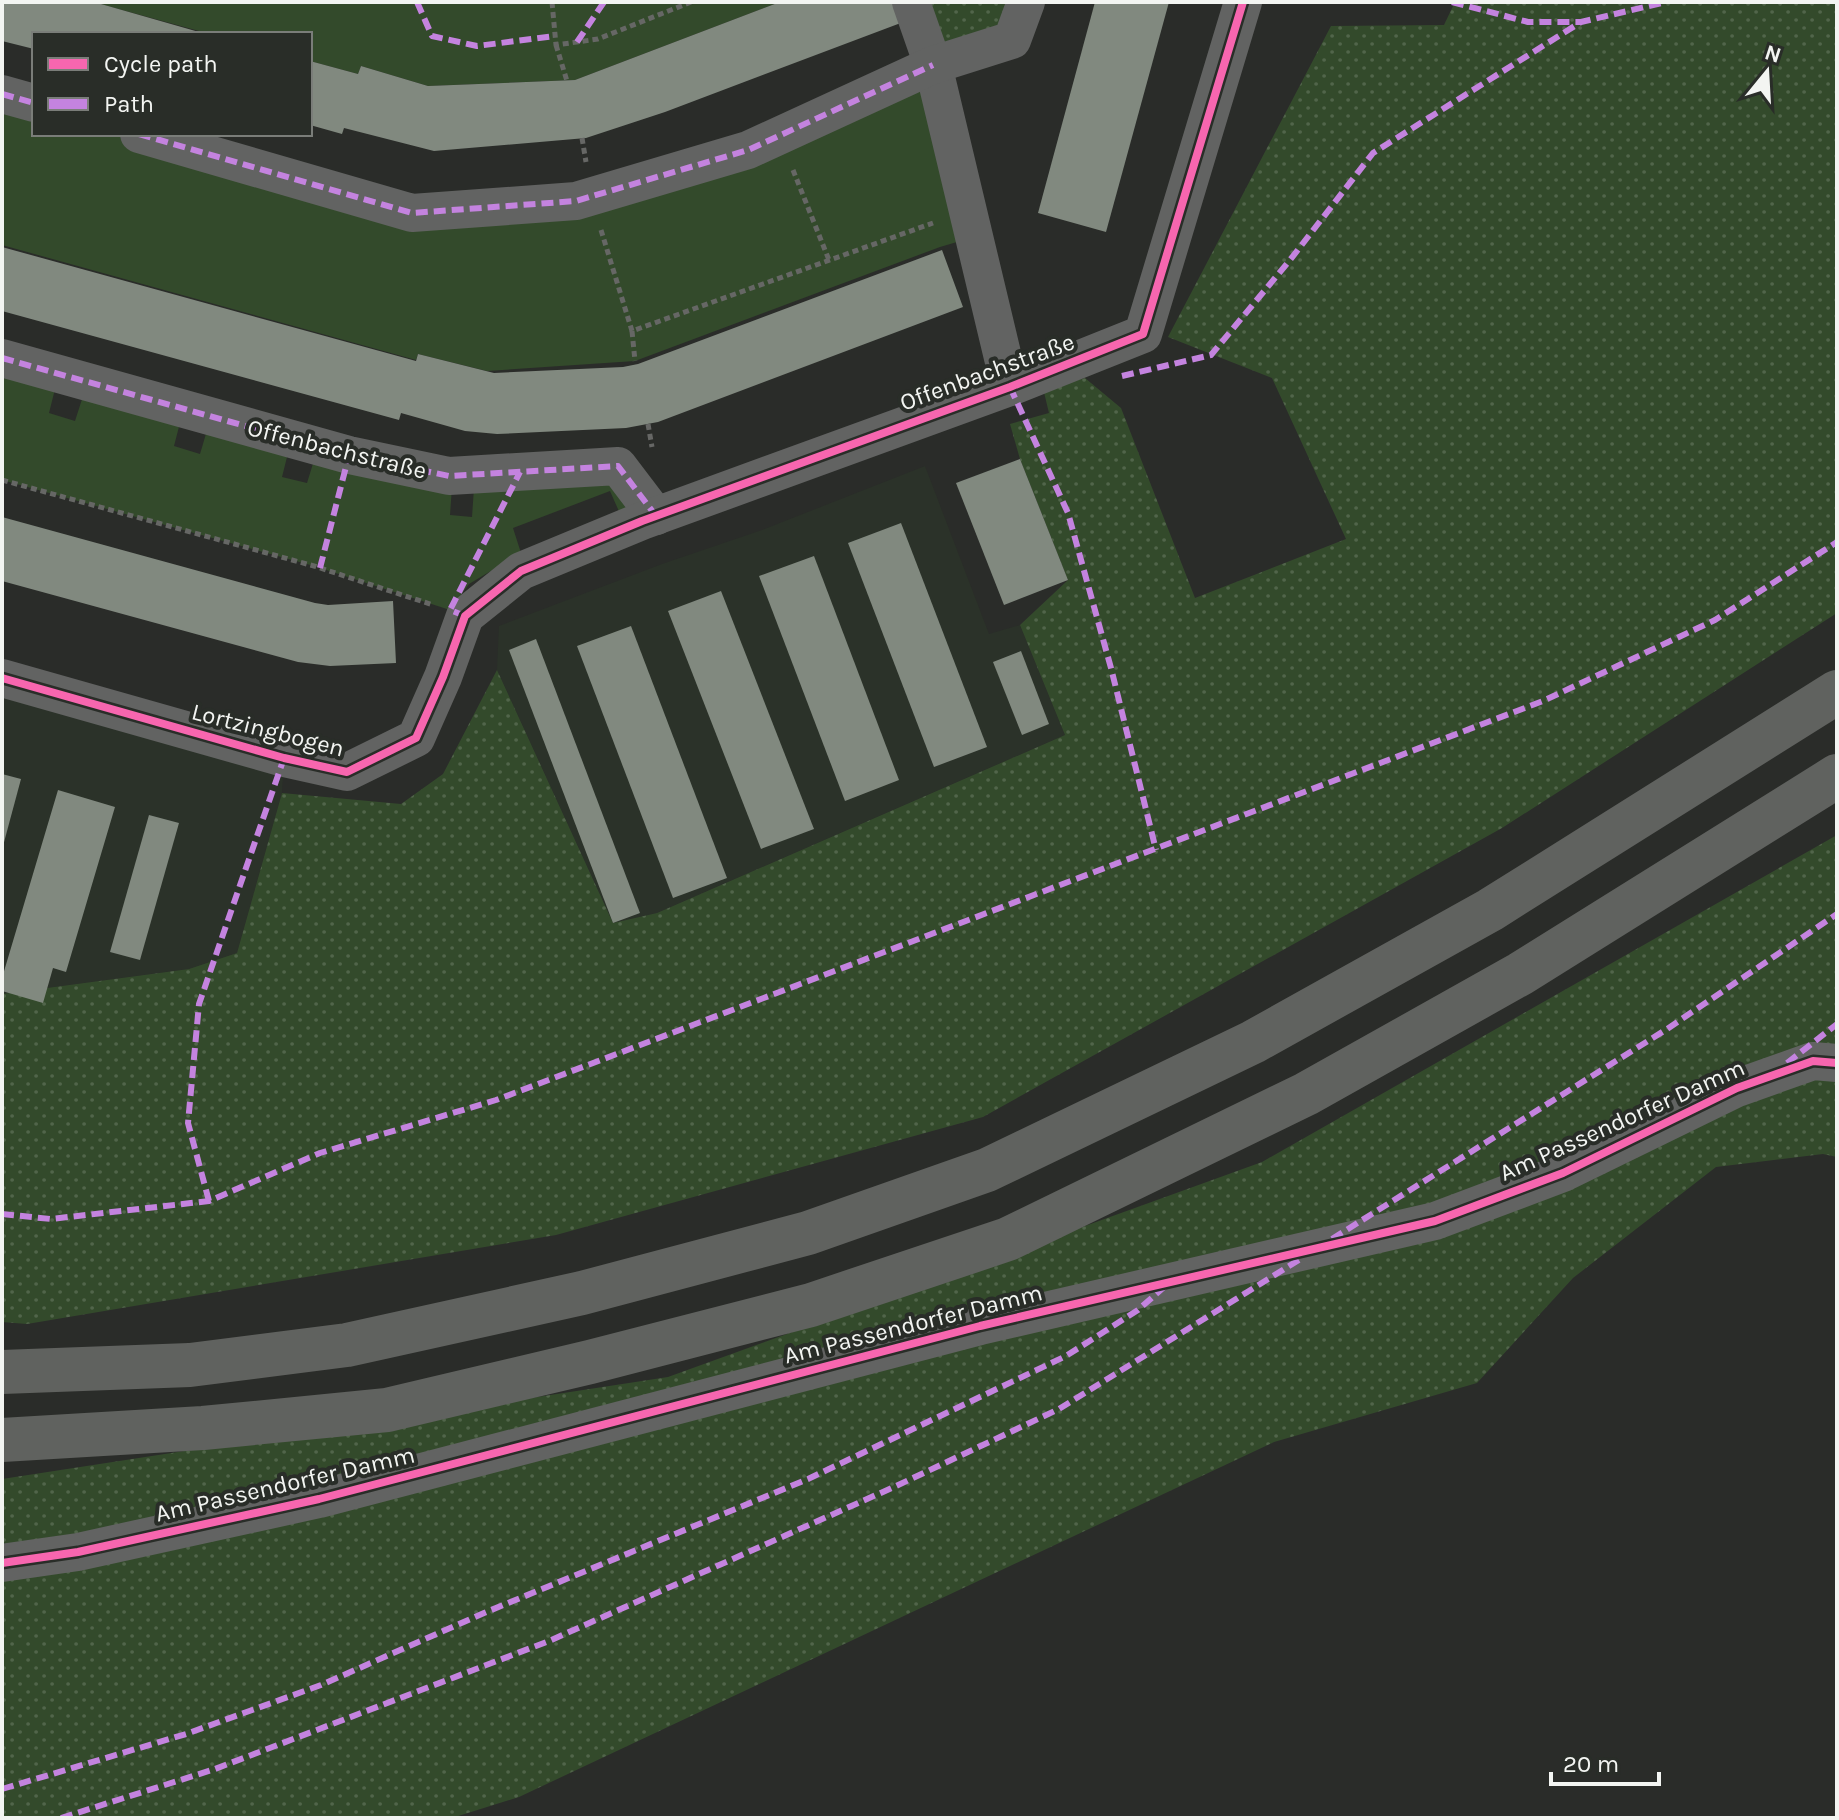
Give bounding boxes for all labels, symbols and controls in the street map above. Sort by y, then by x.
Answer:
legend [32,32,312,136]
north arrow [1727,32,1807,112]
text: N [1761,39,1784,69]
text: Cycle path [104,50,218,78]
text: Path [104,90,154,118]
street label: Offenbachstraße [896,327,1078,417]
street label: Offenbachstraße [245,413,429,485]
street label: Lortzingbogen [189,698,347,762]
street label: Am Passendorfer Damm [1495,1053,1749,1187]
street label: Am Passendorfer Damm [781,1278,1045,1370]
street label: Am Passendorfer Damm [153,1441,417,1527]
scale bar [1551,1736,1659,1786]
text: 20 m [1563,1750,1619,1778]

